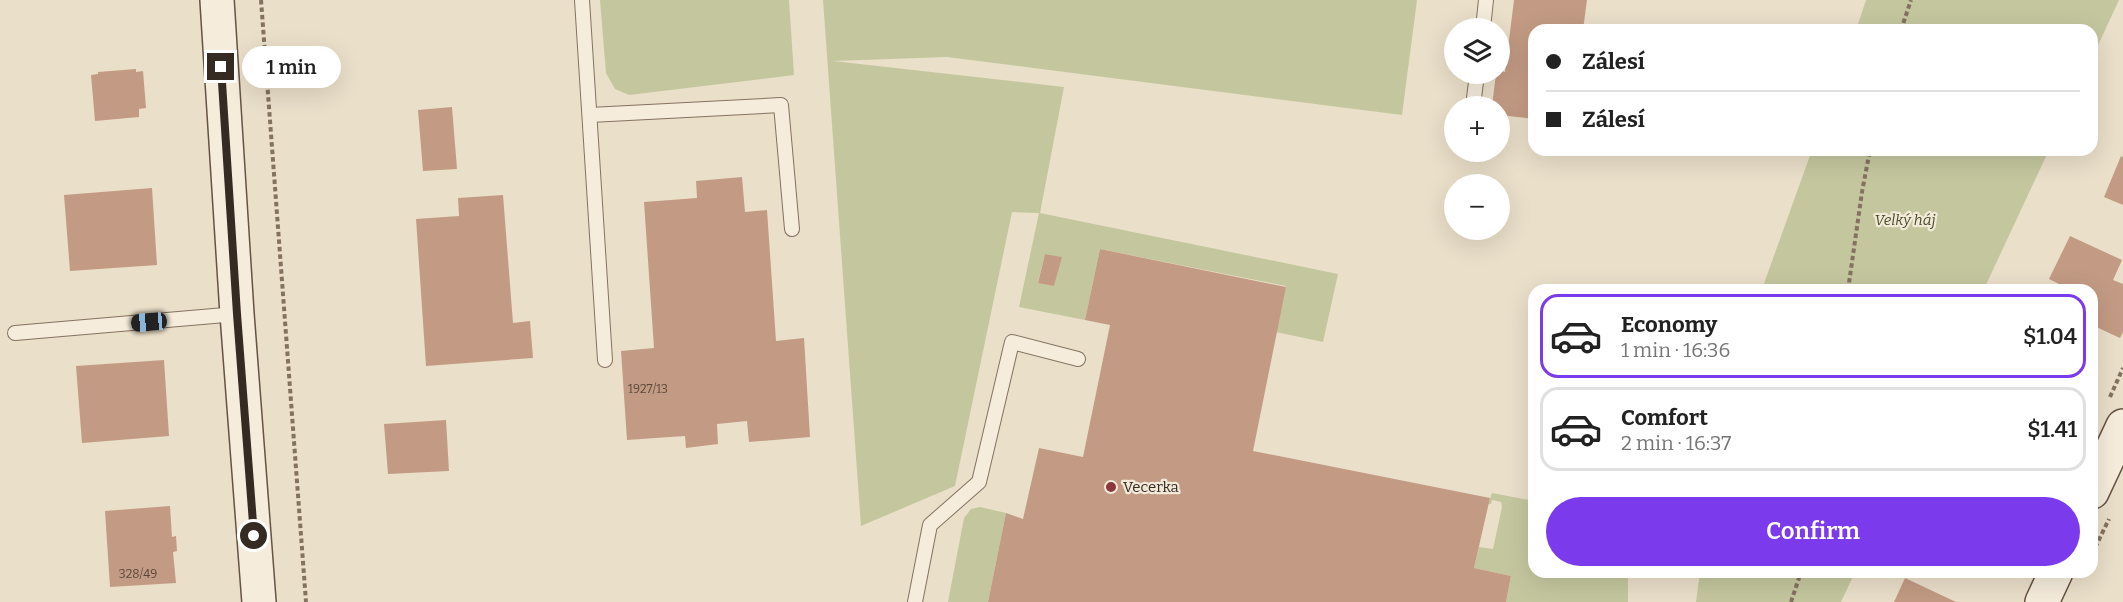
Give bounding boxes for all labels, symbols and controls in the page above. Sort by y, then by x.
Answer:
map controls [1444,18,1510,240]
button: layers [1444,18,1510,84]
callout: 1 min [242,46,341,88]
text: Zálesí [1582,48,1645,75]
route end [207,53,234,80]
text: 1 min [266,55,317,79]
button: + [1444,96,1510,162]
text: Zálesí [1582,106,1645,133]
button: − [1444,174,1510,240]
park label: Velký háj [1874,211,1936,229]
icon: car [1549,309,1603,363]
car [130,311,168,333]
text: Economy [1621,311,1717,338]
text: $1.04 [2023,323,2077,350]
text: 1 min · 16:36 [1621,338,1730,362]
house number: 1927/13 [628,382,668,396]
icon: car [1549,402,1603,456]
text: Comfort [1621,404,1708,431]
text: $1.41 [2027,416,2077,443]
text: 2 min · 16:37 [1621,431,1731,455]
place label: Vecerka [1123,478,1179,496]
marker: Vecerka [1104,480,1118,494]
button: Confirm [1546,497,2080,566]
route start [240,522,267,549]
house number: 328/49 [119,567,157,581]

